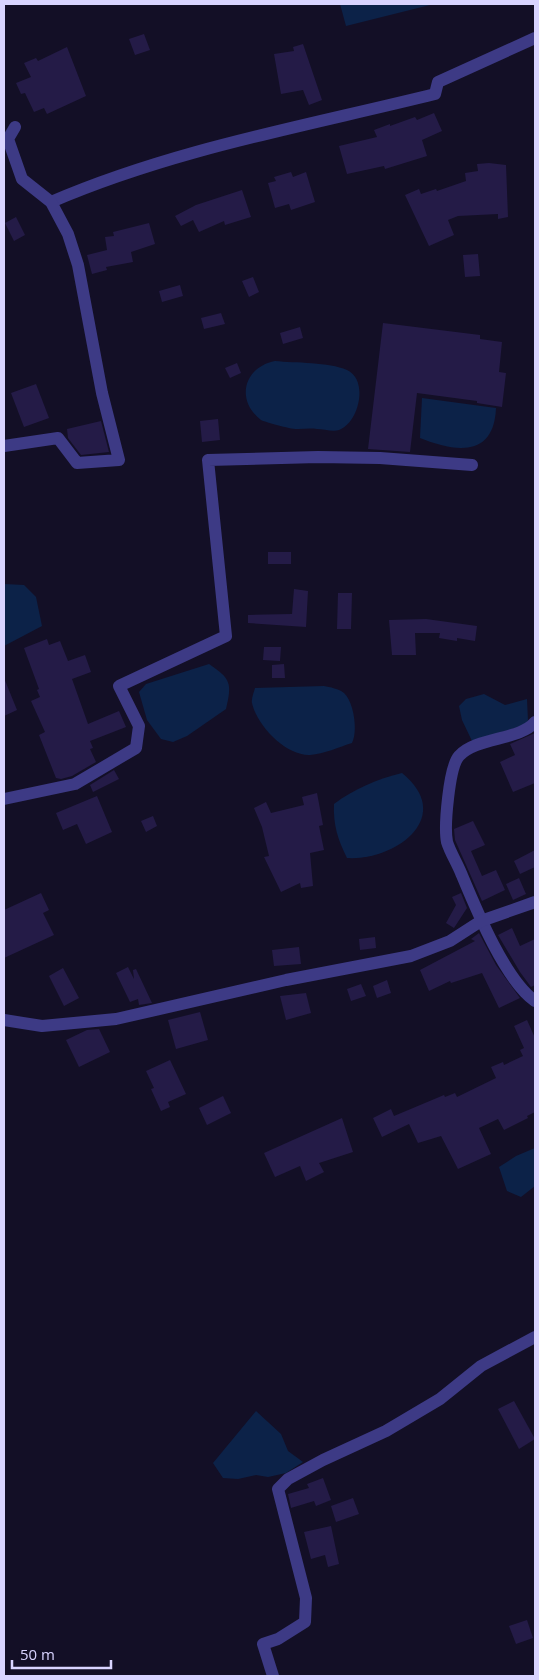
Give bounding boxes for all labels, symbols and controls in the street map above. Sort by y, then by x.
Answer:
scale bar [12,1638,111,1670]
text: 50 m [20,1644,55,1664]

